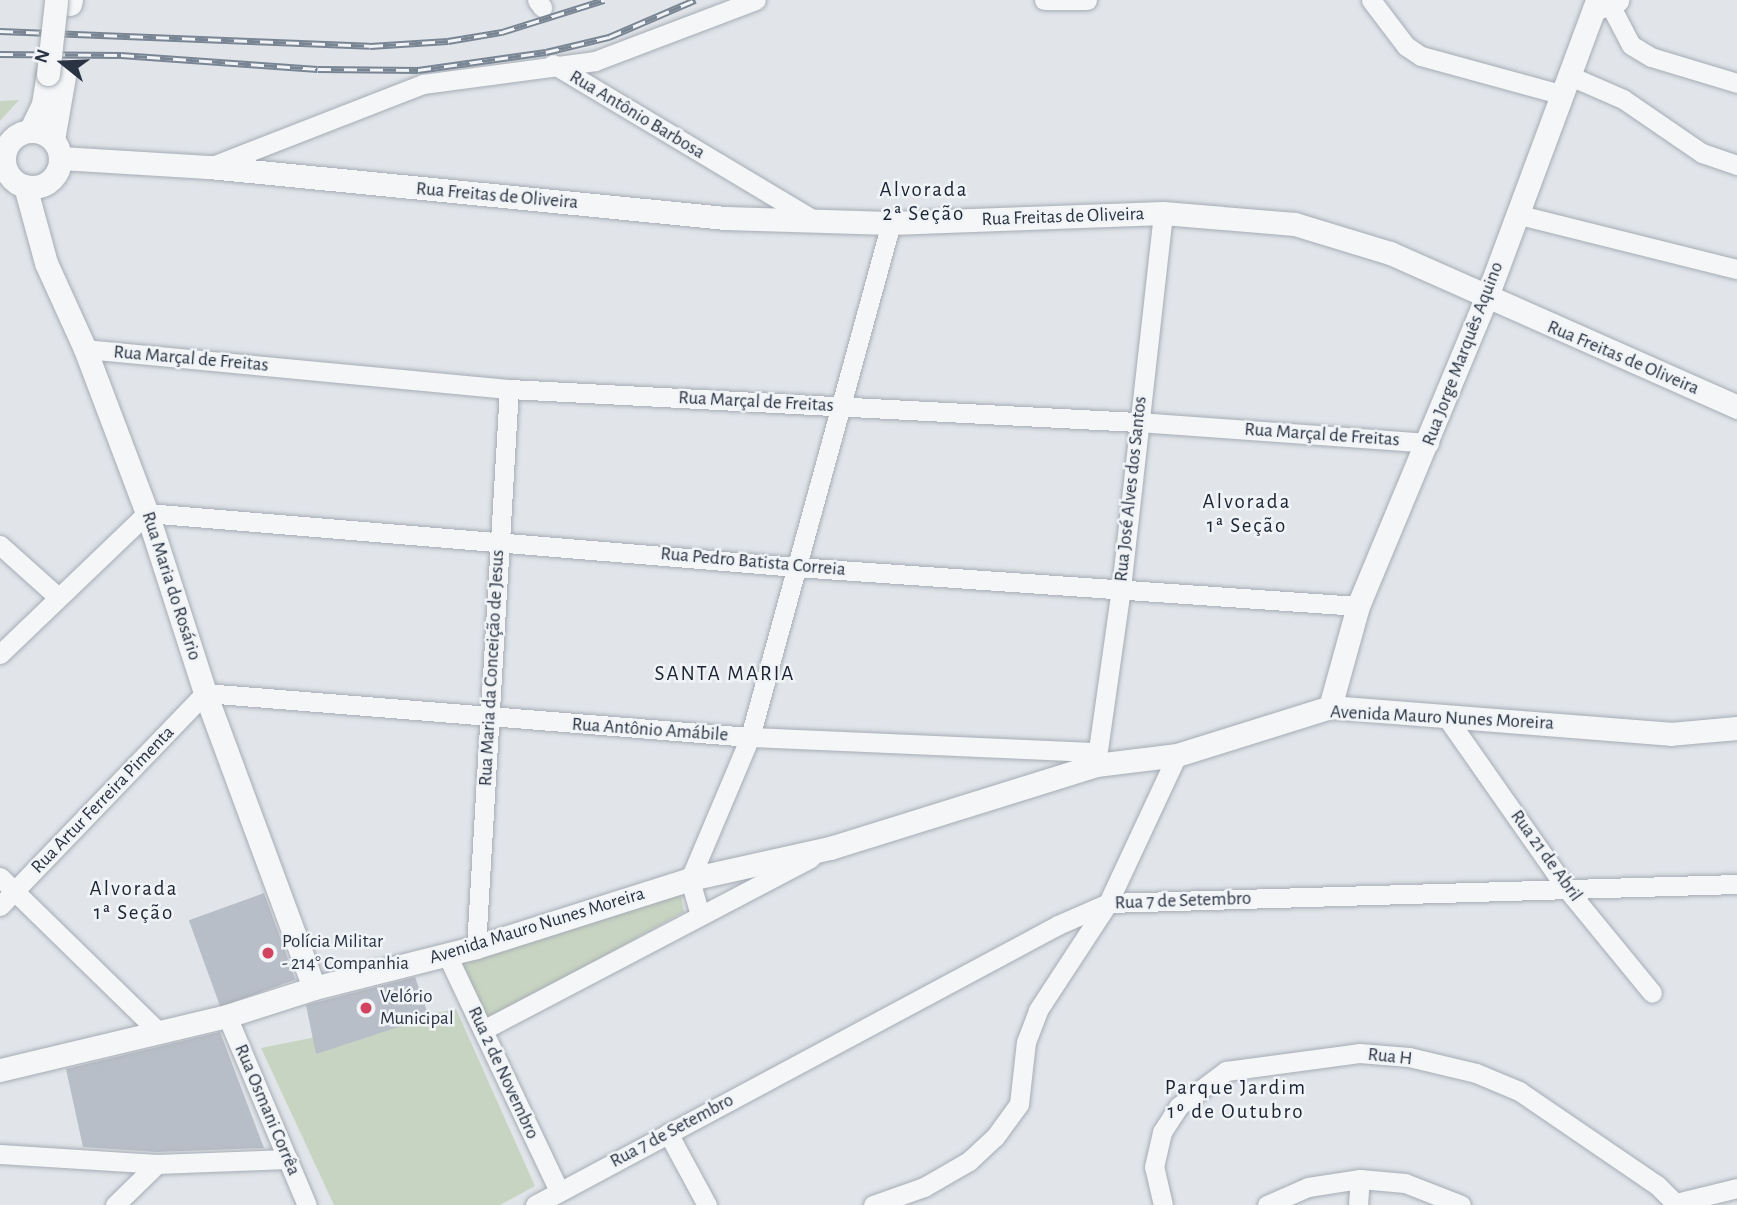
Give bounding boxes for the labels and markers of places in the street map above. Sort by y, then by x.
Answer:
place label: Polícia Militar - 214° Companhia [282,931,409,975]
marker: Polícia Militar - 214° Companhia [260,945,276,961]
place label: Velório Municipal [380,986,454,1030]
marker: Velório Municipal [358,1000,374,1016]

